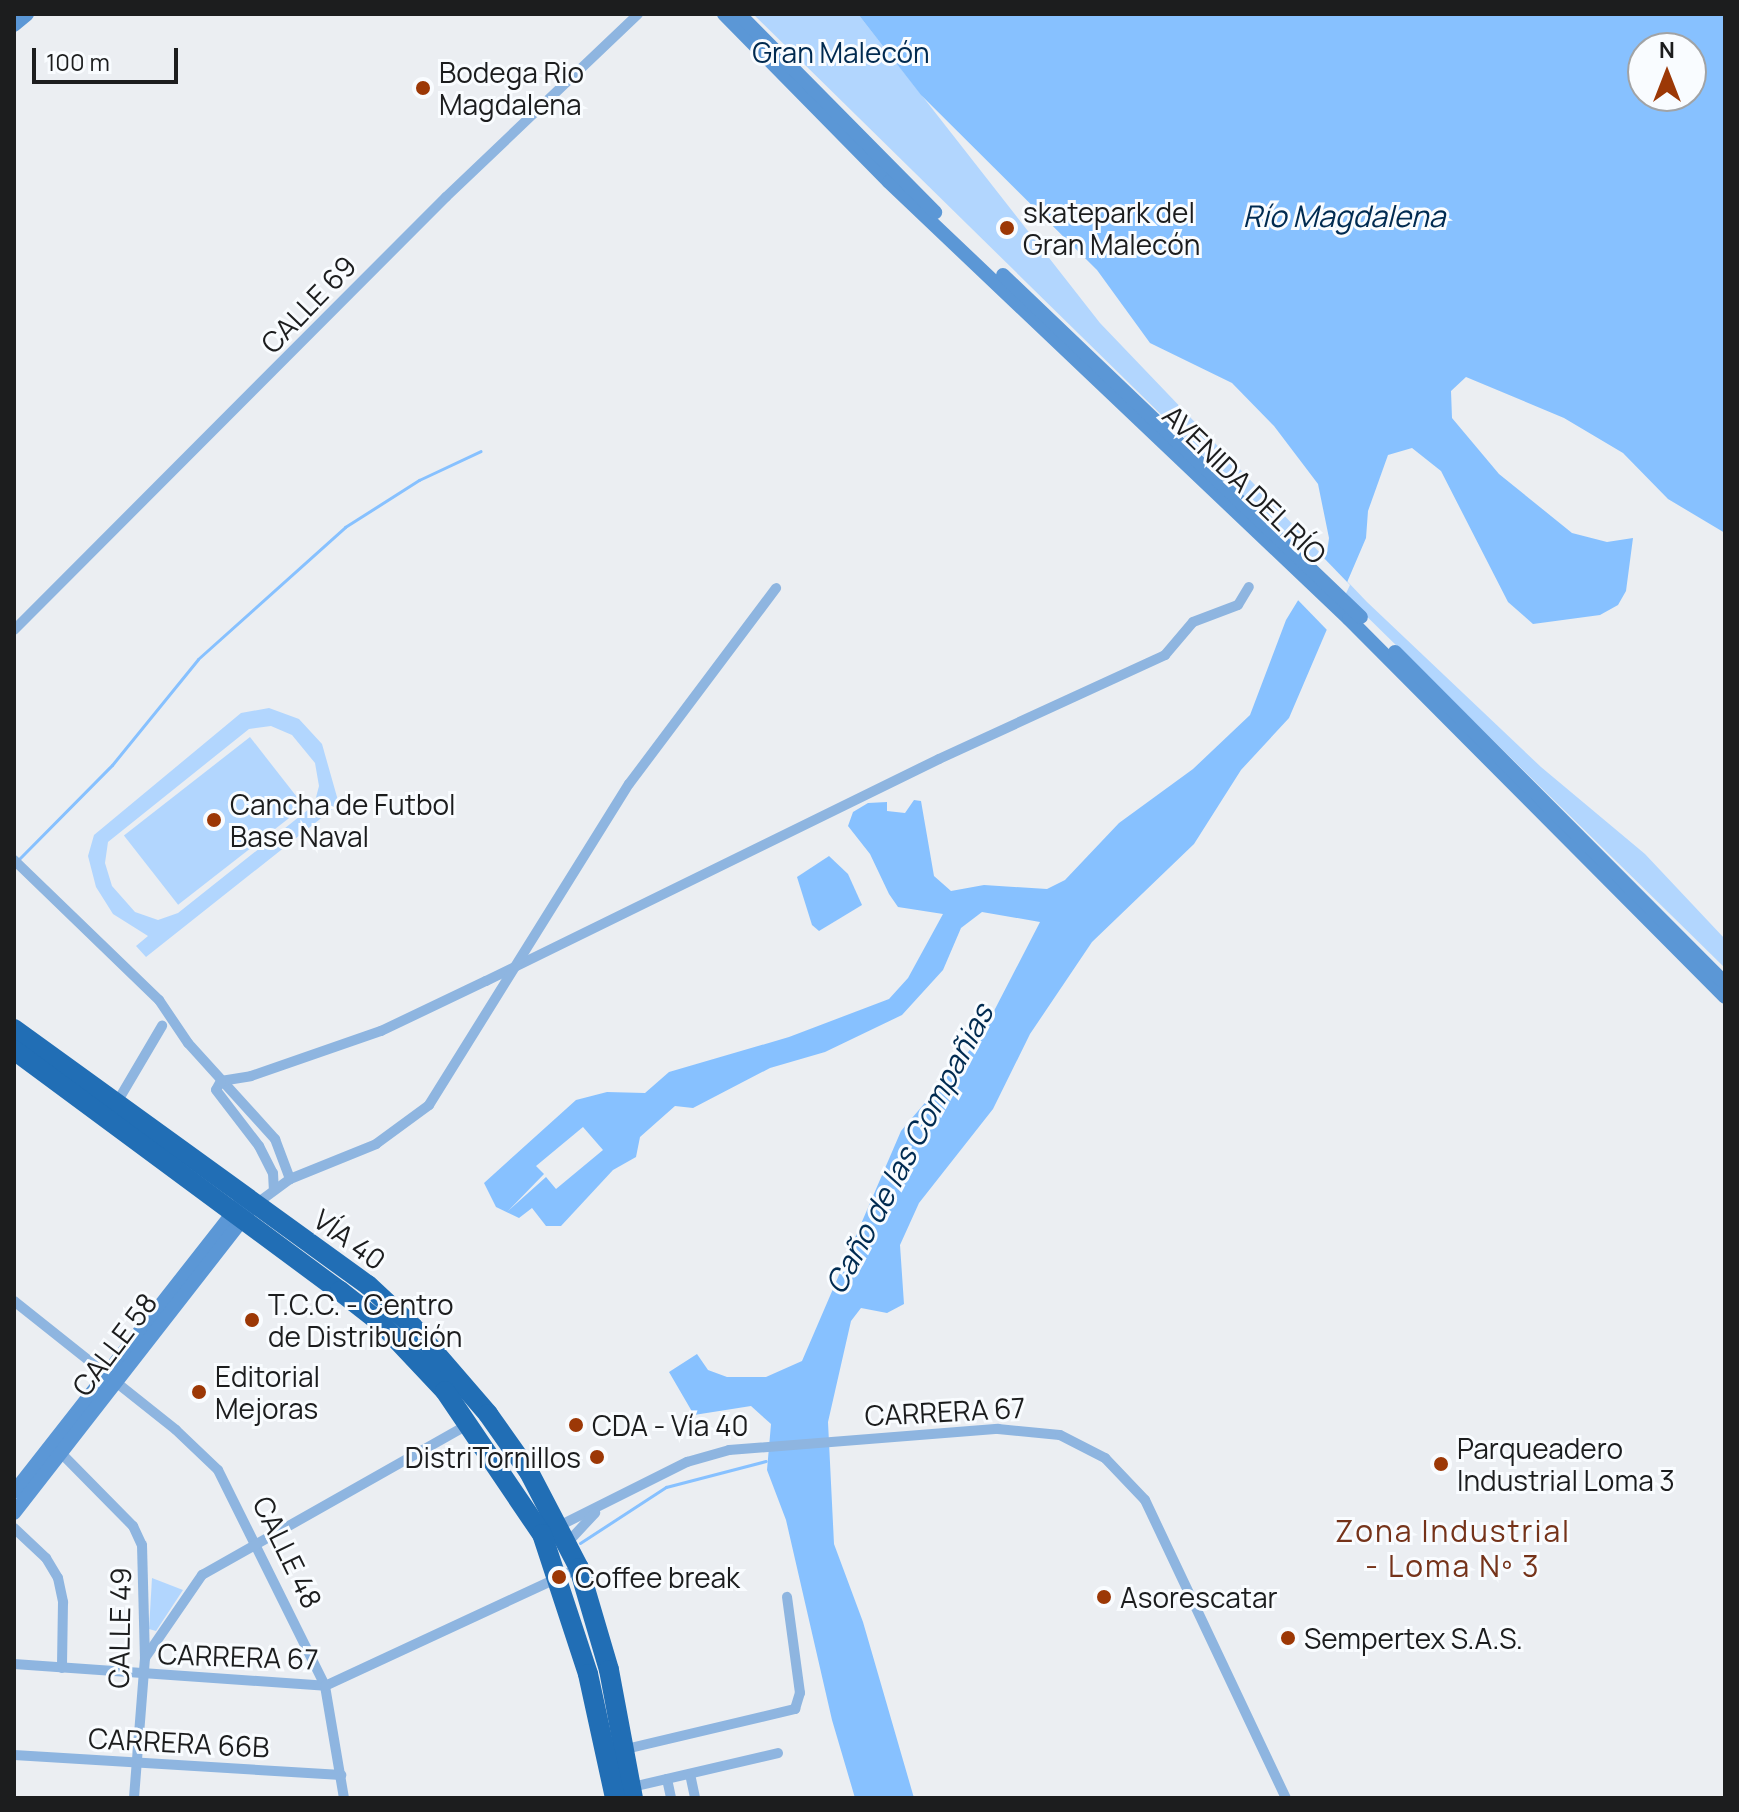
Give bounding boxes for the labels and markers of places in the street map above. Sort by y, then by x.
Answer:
place label: Bodega Rio Magdalena [439,55,584,121]
marker: Bodega Rio Magdalena [414,79,432,97]
place label: skatepark del Gran Malecón [1023,195,1200,261]
marker: skatepark del Gran Malecón [998,219,1016,237]
place label: Cancha de Futbol Base Naval [230,787,456,853]
marker: Cancha de Futbol Base Naval [205,811,223,829]
place label: T.C.C. - Centro de Distribución [268,1287,462,1353]
marker: T.C.C. - Centro de Distribución [243,1311,261,1329]
place label: Editorial Mejoras [215,1359,320,1425]
marker: Editorial Mejoras [190,1383,208,1401]
place label: CDA - Vía 40 [592,1408,749,1442]
marker: CDA - Vía 40 [567,1416,585,1434]
place label: Parqueadero Industrial Loma 3 [1457,1431,1675,1497]
place label: DistriTornillos [405,1440,581,1474]
marker: DistriTornillos [588,1448,606,1466]
marker: Parqueadero Industrial Loma 3 [1432,1455,1450,1473]
place label: Coffee break [575,1560,740,1594]
marker: Coffee break [550,1568,568,1586]
place label: Asorescatar [1120,1580,1278,1614]
marker: Asorescatar [1095,1588,1113,1606]
place label: Sempertex S.A.S. [1304,1621,1523,1655]
marker: Sempertex S.A.S. [1279,1629,1297,1647]

